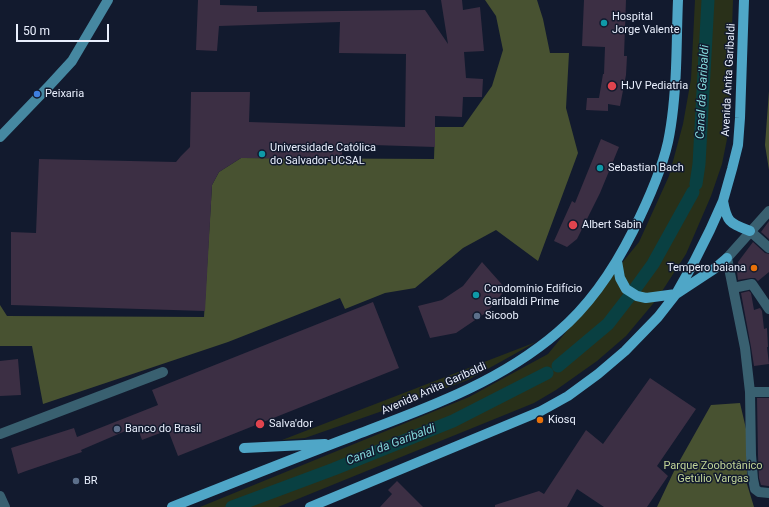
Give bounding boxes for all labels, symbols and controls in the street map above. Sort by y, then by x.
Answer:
place label: Hospital Jorge Valente [612,10,679,36]
scale bar [18,16,111,42]
marker: Hospital Jorge Valente [599,18,609,28]
street label: Avenida Anita Garibaldi [719,23,739,137]
text: 50 m [23,24,50,38]
water label: Canal da Garibaldi [693,44,713,140]
place label: HJV Pediatria [621,79,688,93]
marker: HJV Pediatria [606,80,618,92]
place label: Peixaria [45,87,84,101]
marker: Peixaria [32,89,42,99]
place label: Universidade Católica do Salvador-UCSAL [270,141,376,167]
marker: Universidade Católica do Salvador-UCSAL [257,149,267,159]
place label: Sebastian Bach [608,161,684,175]
marker: Sebastian Bach [595,163,605,173]
place label: Albert Sabin [582,218,642,232]
marker: Albert Sabin [567,219,579,231]
place label: Tempero baiana [667,261,746,275]
marker: Tempero baiana [749,263,759,273]
place label: Condomínio Edifício Garibaldi Prime [484,282,582,308]
marker: Condomínio Edifício Garibaldi Prime [471,290,481,300]
place label: Sicoob [485,309,519,323]
marker: Sicoob [472,311,482,321]
street label: Avenida Anita Garibaldi [379,360,489,418]
place label: Kiosq [548,413,576,427]
marker: Kiosq [535,415,545,425]
place label: Salva'dor [269,417,313,431]
marker: Salva'dor [254,418,266,430]
water label: Canal da Garibaldi [344,421,438,469]
place label: Banco do Brasil [125,422,201,436]
marker: Banco do Brasil [112,424,122,434]
park label: Parque Zoobotânico Getúlio Vargas [663,459,763,485]
place label: BR [84,474,98,488]
marker: BR [71,476,81,486]

